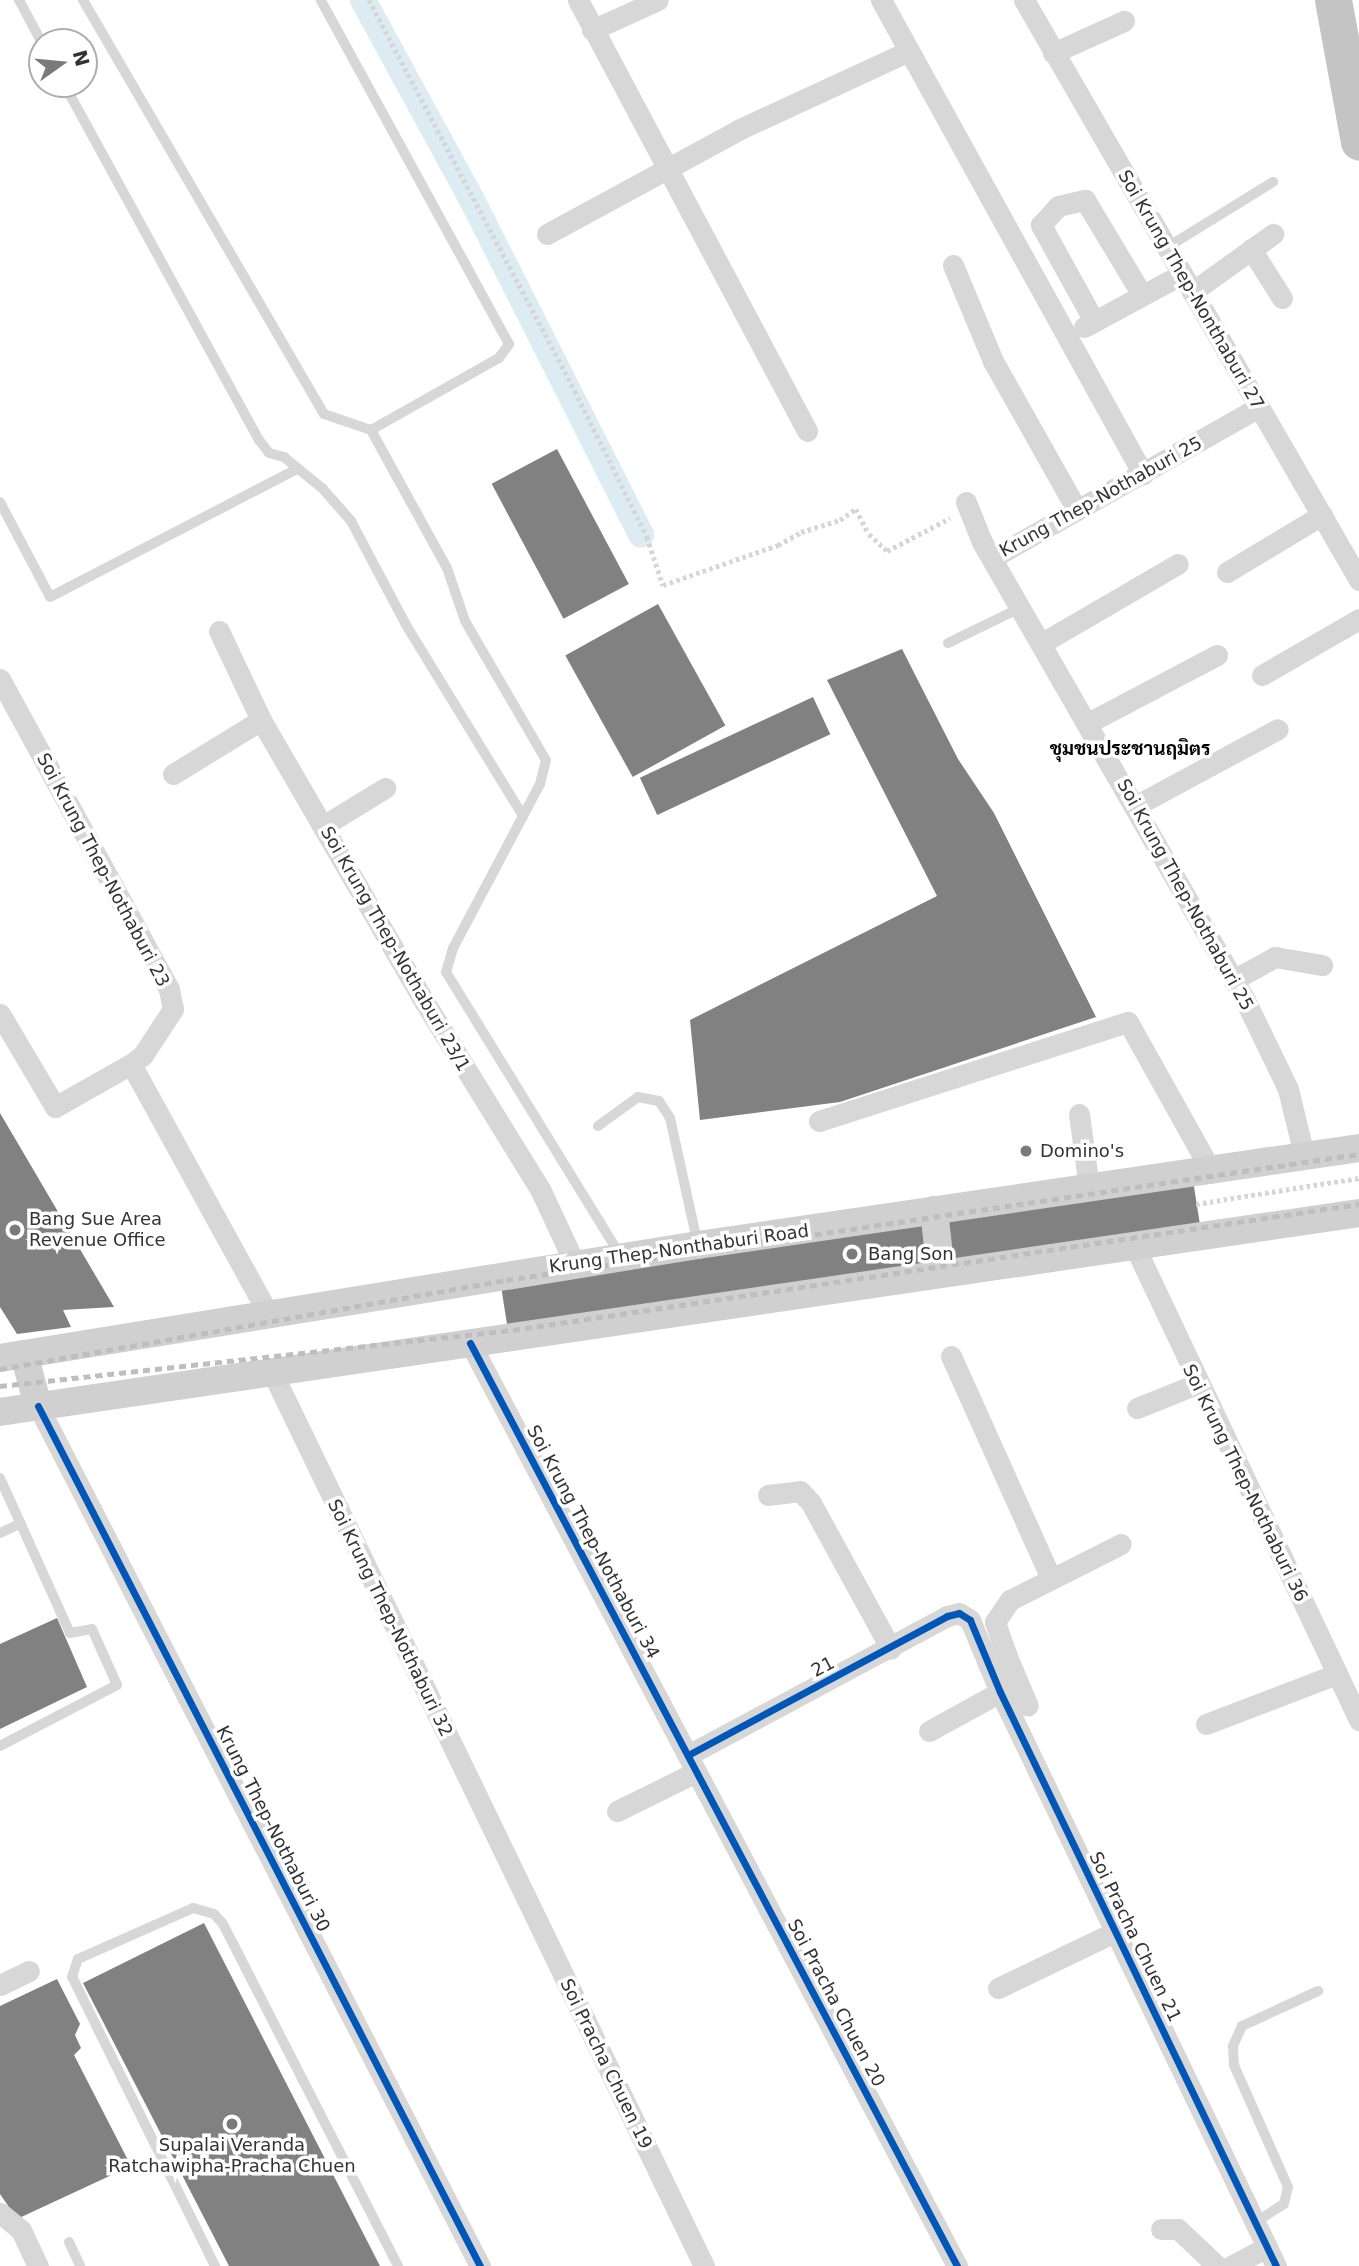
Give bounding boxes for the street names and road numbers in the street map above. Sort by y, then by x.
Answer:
street label: Soi Krung Thep-Nonthaburi 27 [1113,166,1269,414]
street label: Krung Thep-Nothaburi 25 [996,432,1206,562]
street label: Soi Krung Thep-Nothaburi 23 [32,749,174,991]
street label: Soi Krung Thep-Nothaburi 25 [1112,775,1258,1015]
street label: Soi Krung Thep-Nothaburi 23/1 [316,823,474,1075]
street label: Krung Thep-Nonthaburi Road [548,1220,810,1278]
street label: Soi Krung Thep-Nothaburi 36 [1178,1361,1312,1605]
street label: Soi Krung Thep-Nothaburi 34 [522,1421,664,1663]
street label: Soi Krung Thep-Nothaburi 32 [323,1496,457,1740]
street label: 21 [808,1652,838,1682]
street label: Krung Thep-Nothaburi 30 [212,1722,334,1936]
street label: Soi Pracha Chuen 21 [1084,1848,1186,2026]
street label: Soi Pracha Chuen 20 [783,1916,889,2090]
street label: Soi Pracha Chuen 19 [555,1975,657,2153]

